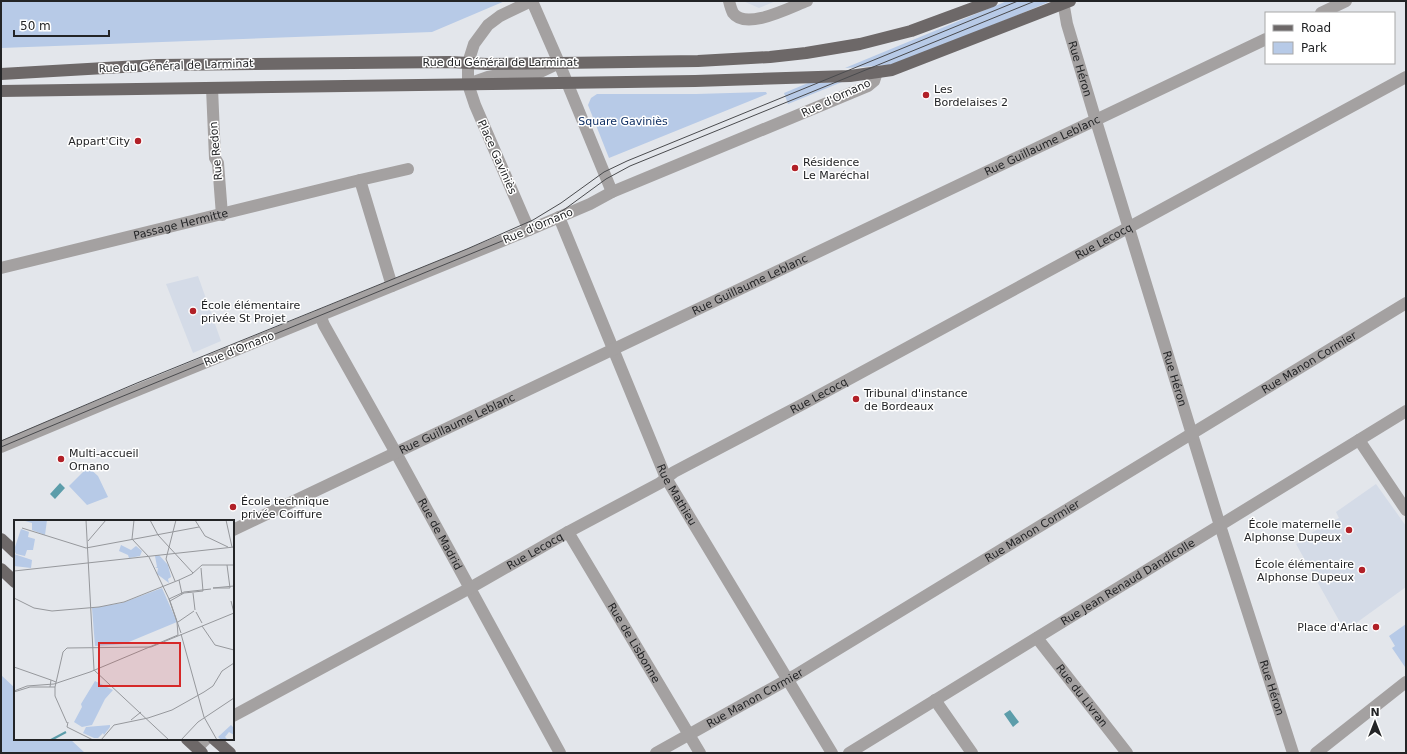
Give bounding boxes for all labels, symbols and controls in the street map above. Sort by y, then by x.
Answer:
scale bar [14,12,109,38]
legend [1265,12,1395,64]
text: 50 m [20,19,51,33]
text: Road [1301,21,1331,35]
street label: Rue Héron [1066,39,1095,98]
text: Park [1301,41,1327,55]
street label: Rue du Général de Larminat [423,56,578,69]
street label: Rue du Général de Larminat [98,57,254,75]
street label: Rue d'Ornano [799,76,873,120]
place label: Les Bordelaises 2 [934,83,1008,109]
marker: Les Bordelaises 2 [921,90,931,100]
street label: Rue Guillaume Leblanc [982,112,1102,178]
park label: Square Gaviniès [578,115,668,128]
street label: Place Gaviniès [475,118,519,196]
street label: Rue Redon [207,121,225,181]
place label: Appart'City [68,135,130,148]
marker: Appart'City [133,136,143,146]
place label: Résidence Le Maréchal [803,156,869,182]
marker: Résidence Le Maréchal [790,163,800,173]
street label: Rue d'Ornano [501,205,575,247]
street label: Passage Hermitte [132,206,230,242]
street label: Rue Lecocq [1073,220,1134,262]
street label: Rue Guillaume Leblanc [690,251,809,317]
place label: École élémentaire privée St Projet [201,299,300,325]
marker: École élémentaire privée St Projet [188,306,198,316]
street label: Rue Manon Cormier [1259,328,1359,396]
street label: Rue d'Ornano [202,329,276,369]
street label: Rue Héron [1160,349,1190,408]
street label: Rue Lecocq [788,375,850,416]
place label: Tribunal d'instance de Bordeaux [863,387,968,413]
street label: Rue Guillaume Leblanc [397,391,517,457]
marker: Tribunal d'instance de Bordeaux [851,394,861,404]
place label: Multi-accueil Ornano [69,447,139,473]
marker: Multi-accueil Ornano [56,454,66,464]
street label: Rue Mathieu [654,462,700,528]
place label: École technique privée Coiffure [241,495,329,521]
street label: Rue de Madrid [416,496,465,572]
street label: Rue Manon Cormier [982,497,1082,565]
marker: École technique privée Coiffure [228,502,238,512]
place label: École maternelle Alphonse Dupeux [1244,518,1341,544]
inset map [14,520,234,740]
marker: École maternelle Alphonse Dupeux [1344,525,1354,535]
street label: Rue Lecocq [504,530,565,572]
street label: Rue Jean Renaud Dandicolle [1058,536,1197,628]
place label: École élémentaire Alphonse Dupeux [1255,558,1354,584]
marker: École élémentaire Alphonse Dupeux [1357,565,1367,575]
street label: Rue de Lisbonne [605,600,663,685]
place label: Place d'Arlac [1297,621,1368,634]
marker: Place d'Arlac [1371,622,1381,632]
street label: Rue Héron [1257,658,1287,717]
street label: Rue du Livran [1053,662,1111,729]
street label: Rue Manon Cormier [704,665,806,730]
north arrow [1355,702,1395,742]
text: N [1370,706,1380,719]

